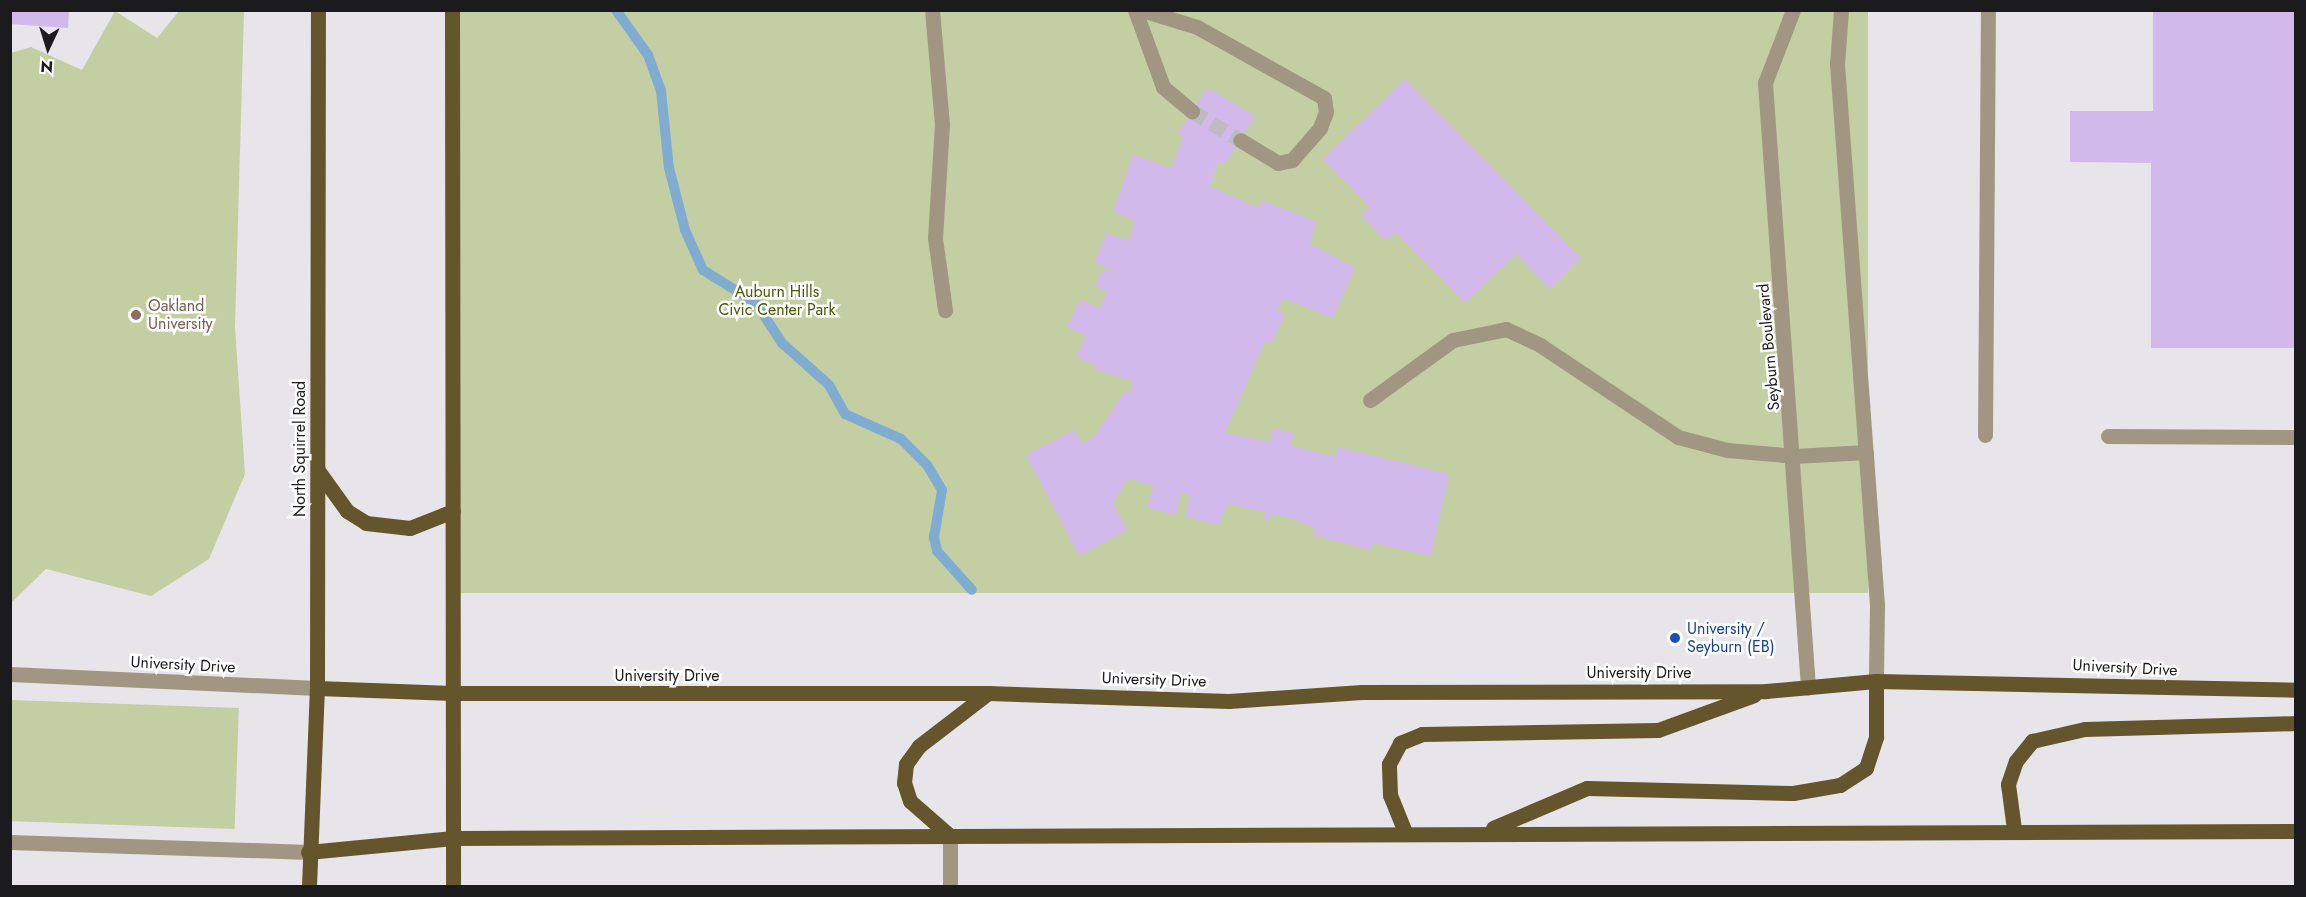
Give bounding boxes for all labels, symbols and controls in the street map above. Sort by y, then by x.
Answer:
north arrow [18,18,78,78]
text: N [40,55,54,78]
park label: Auburn Hills Civic Center Park [718,282,836,320]
street label: Seyburn Boulevard [1754,283,1784,411]
place label: Oakland University [148,296,213,334]
marker: Oakland University [129,308,143,322]
street label: North Squirrel Road [290,381,310,517]
place label: University / Seyburn (EB) [1687,619,1775,657]
marker: University / Seyburn (EB) [1668,631,1682,645]
street label: University Drive [130,653,236,677]
street label: University Drive [2072,656,2178,680]
street label: University Drive [1587,663,1691,683]
street label: University Drive [615,666,719,686]
street label: University Drive [1101,669,1207,691]

